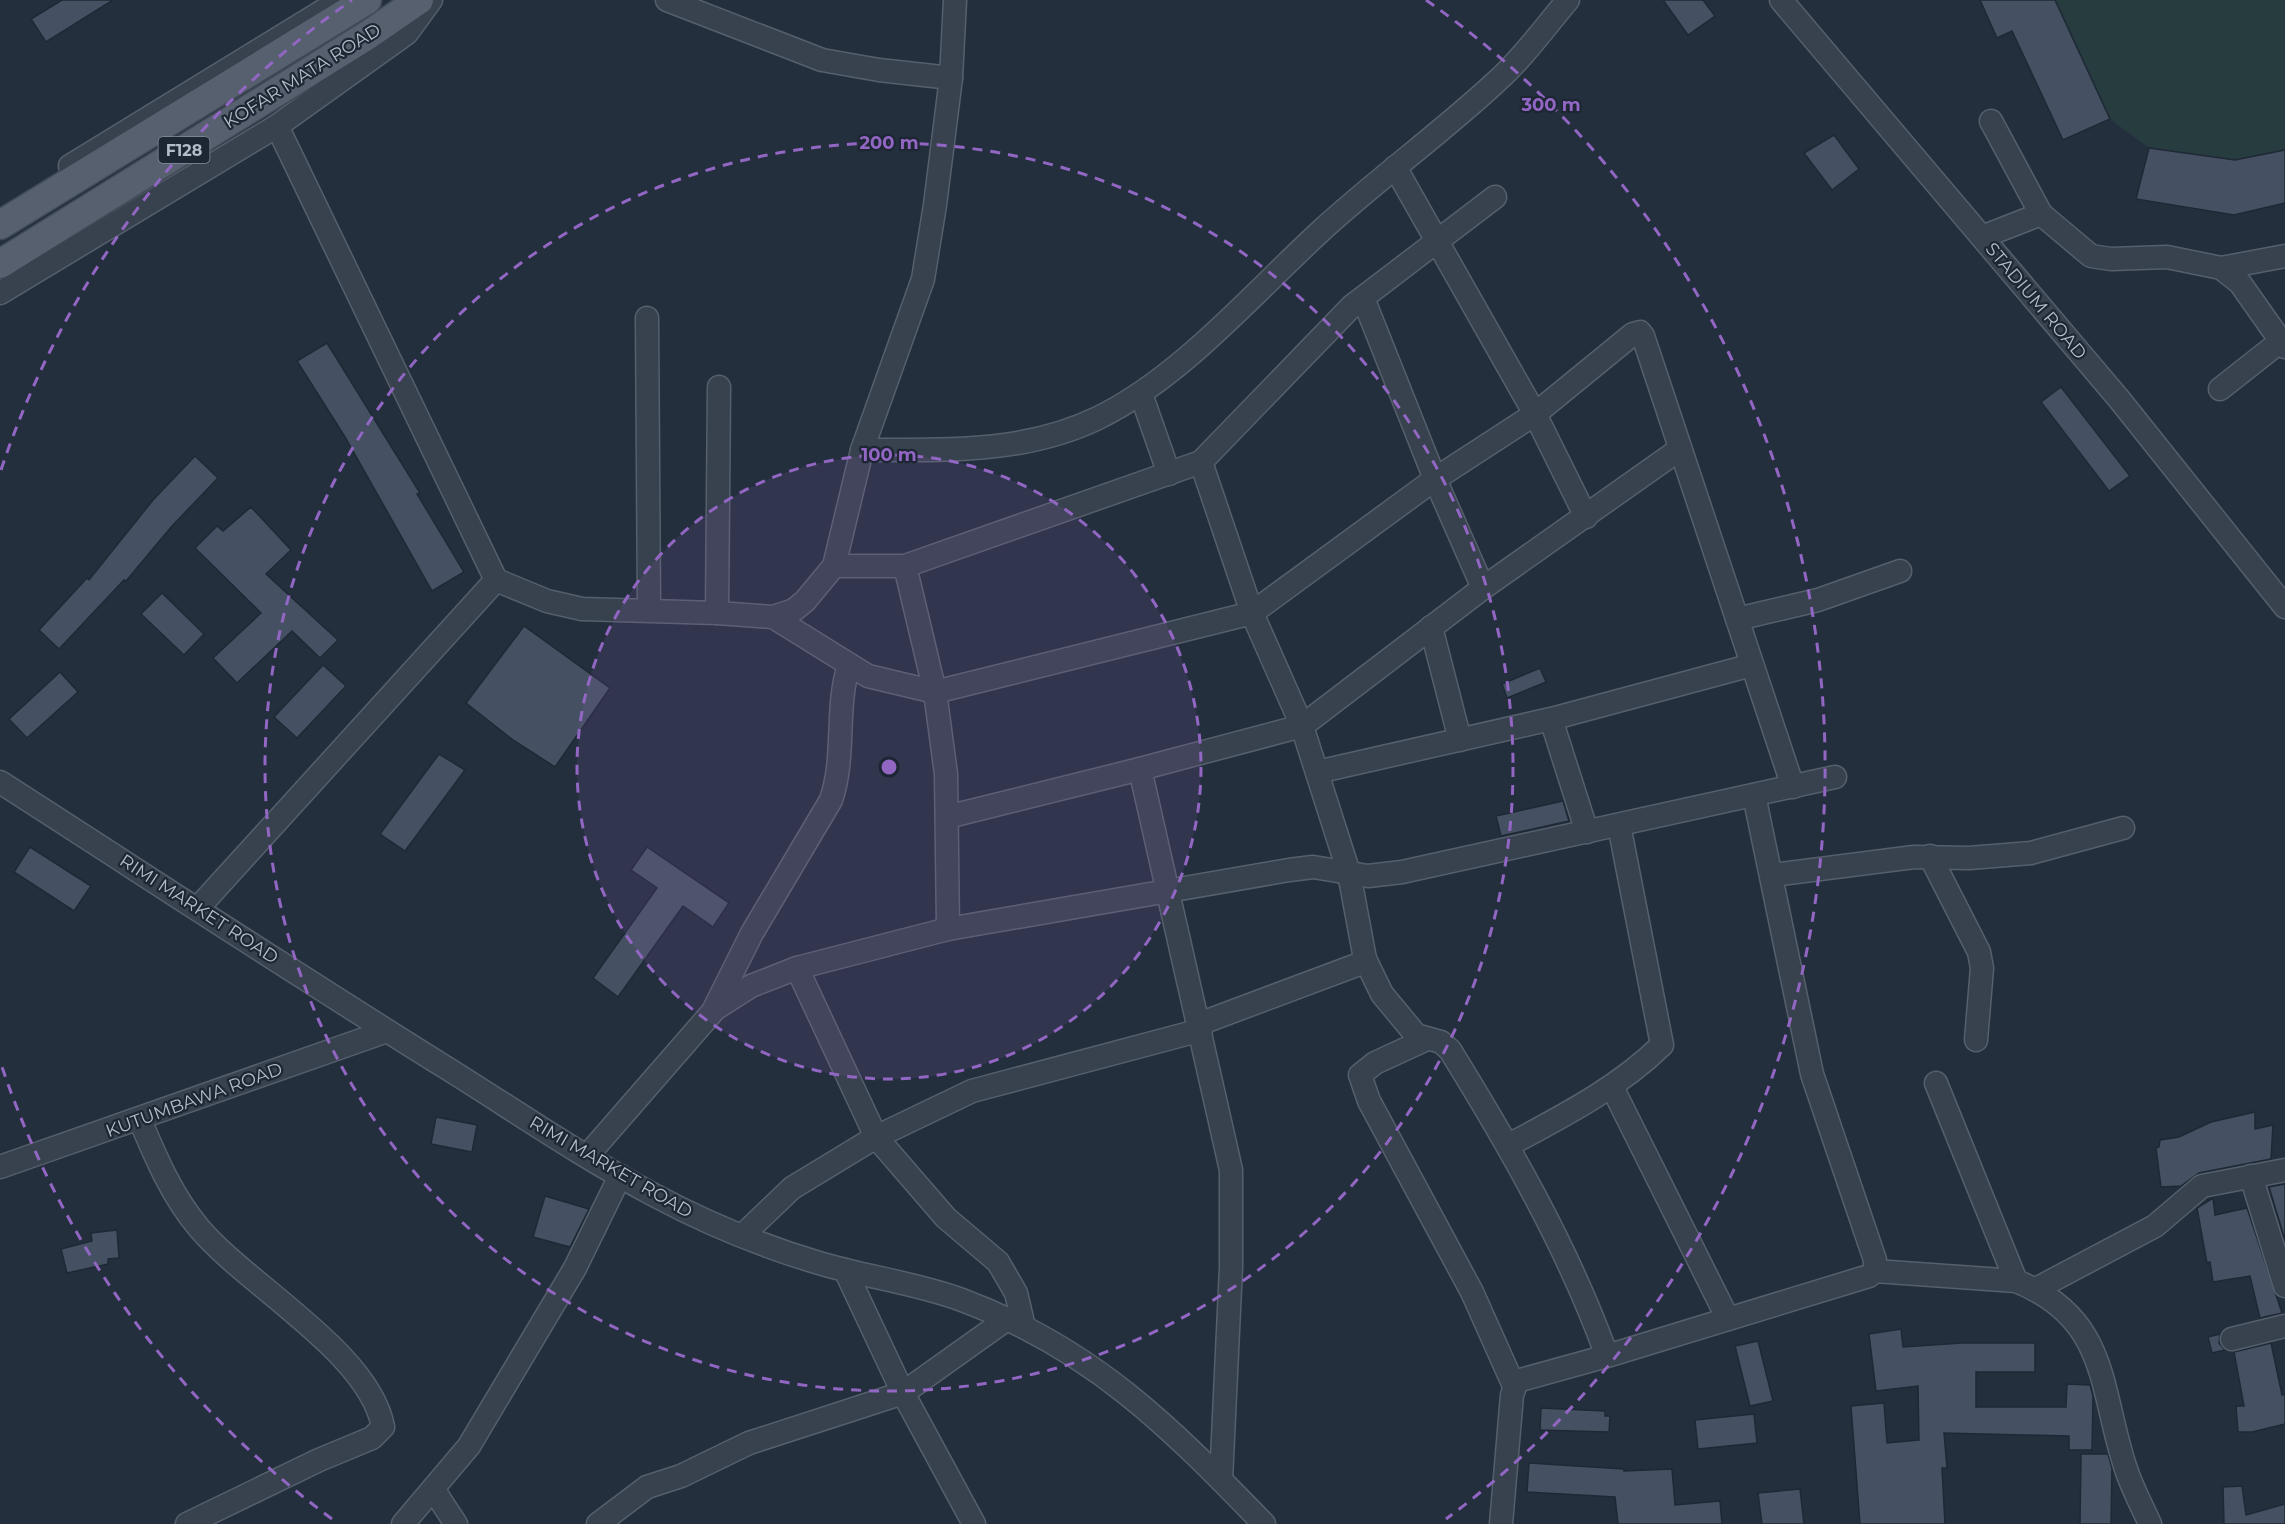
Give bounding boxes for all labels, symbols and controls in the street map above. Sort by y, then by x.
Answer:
street label: KOFAR MATA ROAD [219,19,385,133]
text: 300 m [1520,94,1581,116]
text: 200 m [859,132,919,154]
road number: F128 [158,137,210,163]
street label: STADIUM ROAD [1981,238,2091,364]
text: 100 m [861,444,917,466]
centre of rings [879,757,899,777]
street label: RIMI MARKET ROAD [116,850,282,968]
street label: KUTUMBAWA ROAD [103,1058,285,1142]
street label: RIMI MARKET ROAD [526,1111,696,1223]

